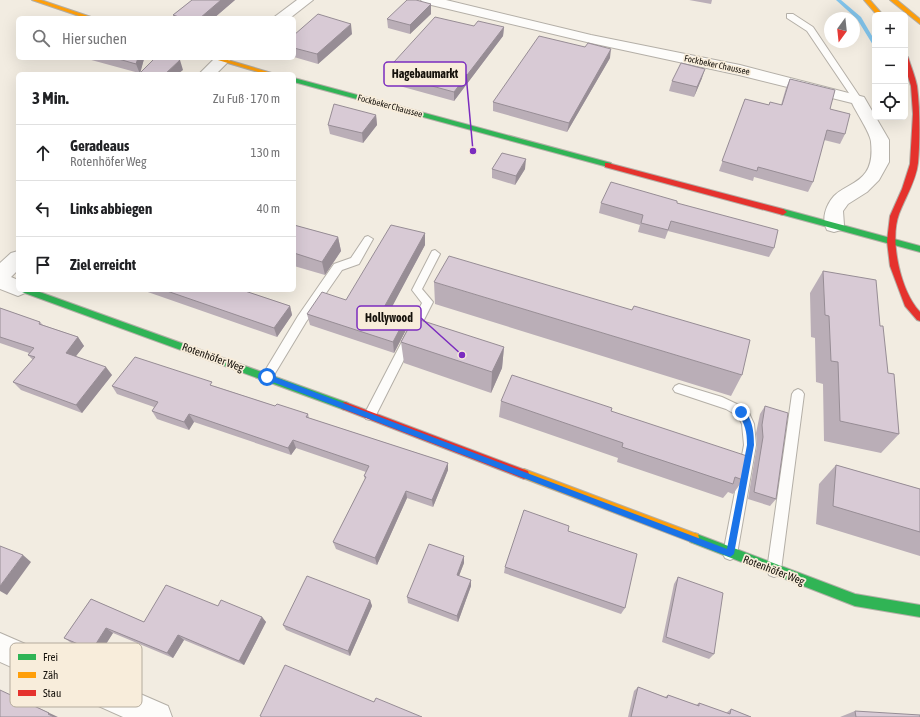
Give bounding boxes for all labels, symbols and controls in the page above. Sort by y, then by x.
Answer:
north arrow [824,12,860,48]
map controls [872,12,908,120]
button: + [872,12,908,48]
search box [16,16,296,60]
icon: search [30,27,52,49]
text: Hier suchen [62,30,127,47]
button: − [872,48,908,84]
street label: Fockbeker Chaussee [683,53,751,77]
callout: Hagebaumarkt [384,62,466,86]
text: Hagebaumarkt [392,67,459,81]
button: locate [872,84,908,120]
text: 3 Min. [32,88,69,108]
text: Zu Fuß · 170 m [213,91,280,106]
street label: Fockbeker Chaussee [357,93,423,119]
text: Geradeaus [70,137,129,154]
icon: ahead [32,142,54,164]
text: 130 m [251,145,280,160]
text: Rotenhöfer Weg [70,154,146,169]
icon: left [32,198,54,220]
text: Links abbiegen [70,200,152,217]
text: 40 m [257,201,280,216]
icon: arrive [32,254,54,276]
text: Ziel erreicht [70,256,136,273]
callout: Hollywood [357,306,421,330]
text: Hollywood [365,311,413,325]
street label: Rotenhöfer Weg [181,340,246,374]
route start [258,368,276,386]
route end [732,403,750,421]
street label: Rotenhöfer Weg [742,553,807,587]
legend [10,643,142,707]
text: Frei [43,651,58,663]
text: Zäh [43,669,58,681]
text: Stau [43,687,61,699]

